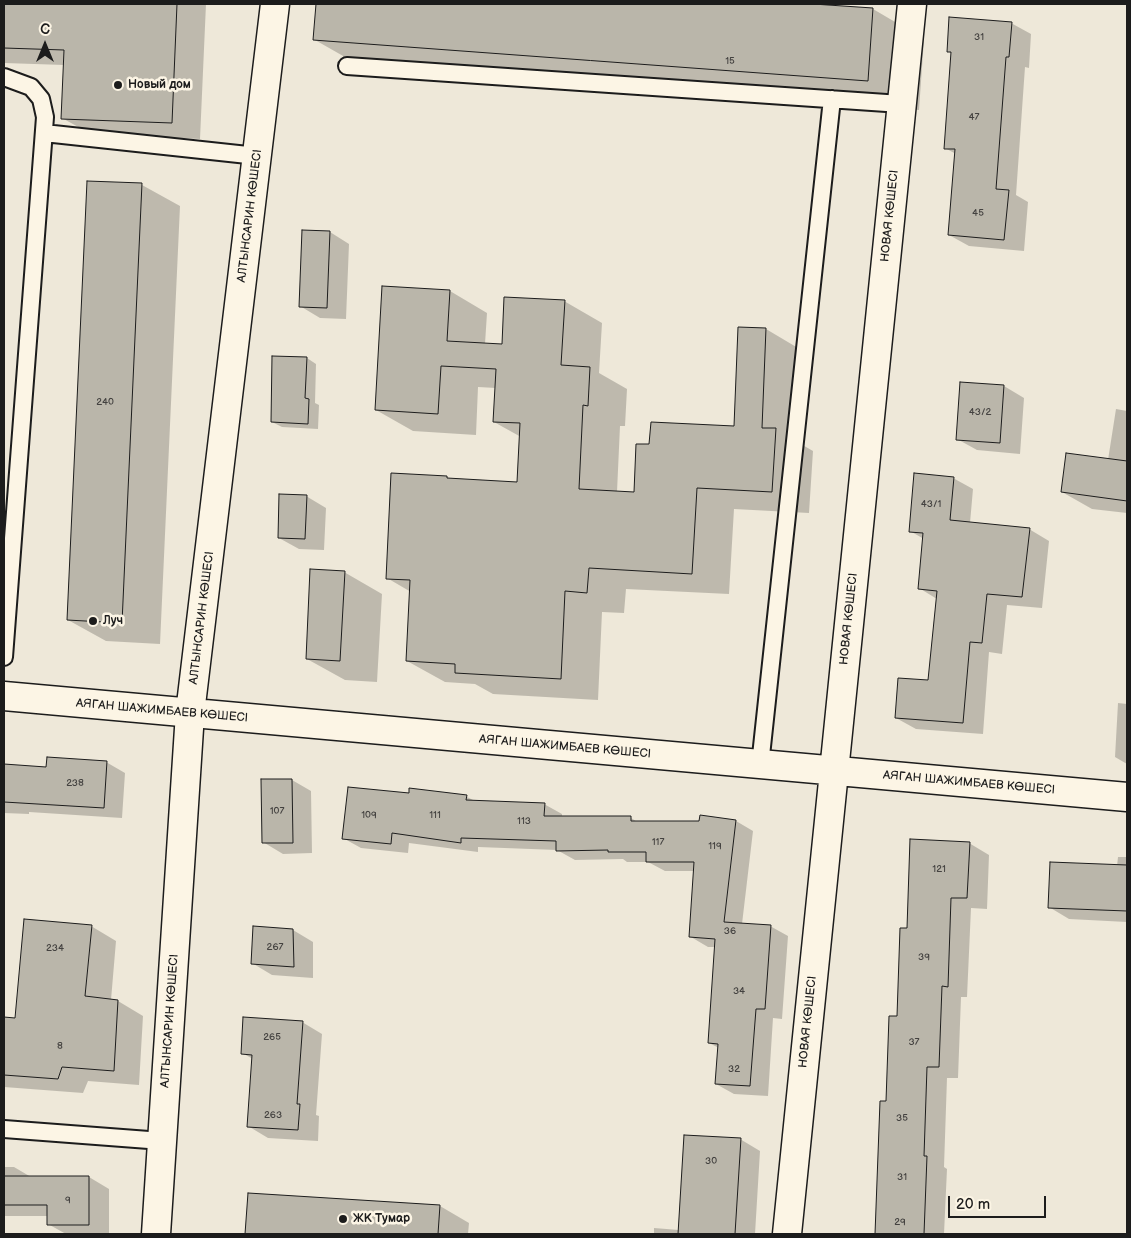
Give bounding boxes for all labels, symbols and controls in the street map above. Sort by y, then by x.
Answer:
north arrow [20,20,70,70]
text: С [40,21,50,38]
house number: 31 [974,31,984,43]
house number: 15 [725,55,735,67]
place label: Новый дом [128,78,191,92]
marker: Новый дом [112,79,124,91]
house number: 47 [968,111,980,123]
street label: АЛТЫНСАРИН КӨШЕСІ [235,149,265,283]
street label: НОВАЯ КӨШЕСІ [878,169,902,263]
house number: 45 [972,207,984,219]
house number: 240 [96,396,114,408]
house number: 43/2 [969,406,991,418]
house number: 43/1 [921,498,941,510]
street label: АЛТЫНСАРИН КӨШЕСІ [187,551,217,685]
street label: НОВАЯ КӨШЕСІ [837,572,861,666]
place label: Луч [103,614,123,628]
marker: Луч [87,615,99,627]
street label: АЯГАН ШАЖИМБАЕВ КӨШЕСІ [75,696,249,726]
street label: АЯГАН ШАЖИМБАЕВ КӨШЕСІ [478,732,652,762]
street label: АЯГАН ШАЖИМБАЕВ КӨШЕСІ [882,768,1056,798]
house number: 238 [66,777,84,789]
house number: 107 [270,805,284,817]
house number: 109 [361,809,377,821]
house number: 111 [429,809,441,821]
house number: 113 [517,815,531,827]
house number: 117 [652,836,664,848]
house number: 119 [708,840,722,852]
house number: 121 [932,863,946,875]
house number: 36 [724,925,736,937]
house number: 267 [267,941,283,953]
house number: 234 [46,942,64,954]
house number: 39 [918,951,930,963]
street label: АЛТЫНСАРИН КӨШЕСІ [158,954,182,1088]
street label: НОВАЯ КӨШЕСІ [796,975,820,1069]
house number: 34 [733,985,745,997]
house number: 265 [263,1031,281,1043]
house number: 37 [908,1036,920,1048]
house number: 8 [57,1040,63,1052]
house number: 32 [728,1063,740,1075]
house number: 263 [264,1109,282,1121]
house number: 35 [896,1112,908,1124]
house number: 30 [705,1155,717,1167]
house number: 31 [897,1171,907,1183]
scale bar [951,1186,1048,1218]
house number: 9 [65,1194,71,1206]
text: 20 m [956,1195,990,1214]
place label: ЖК Тумар [353,1212,410,1226]
marker: ЖК Тумар [337,1213,349,1225]
house number: 29 [894,1216,906,1228]

